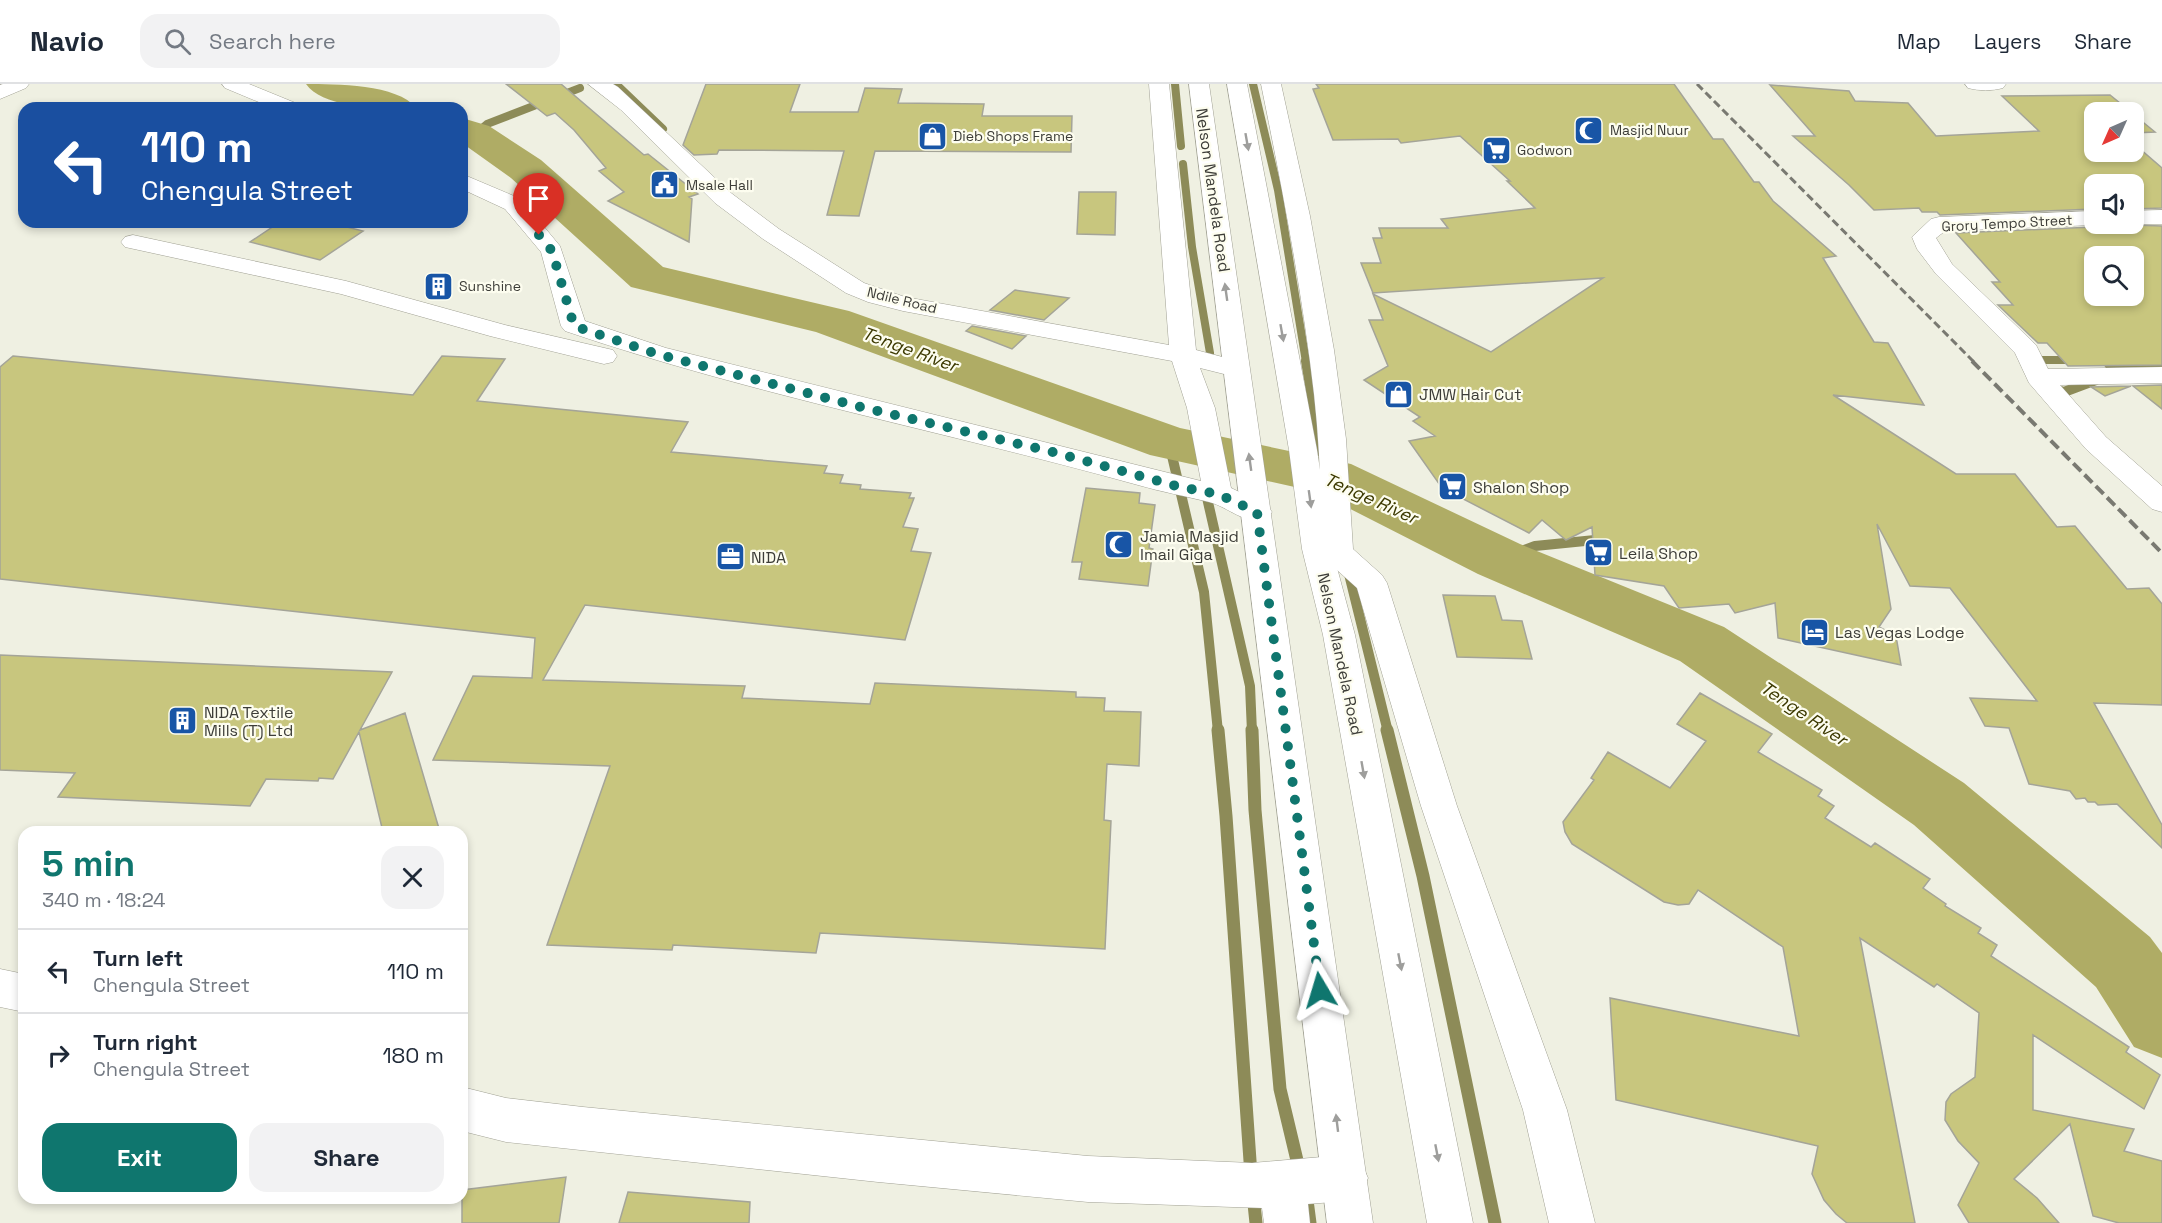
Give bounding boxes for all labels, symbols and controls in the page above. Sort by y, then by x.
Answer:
search box [140,14,560,68]
text: Navio [30,23,104,59]
icon: search [161,25,194,58]
text: Search here [209,27,336,55]
text: Map [1897,28,1941,55]
text: Layers [1974,28,2041,55]
text: Share [2074,28,2132,55]
north arrow [2084,102,2144,162]
map controls [2084,102,2144,306]
street label: Nelson Mandela Road [1191,107,1235,273]
mosque icon: Masjid Nuur [1573,114,1605,146]
shop icon: Dieb Shops Frame [916,120,948,152]
text: 110 m [141,121,253,174]
place label: Masjid Nuur [1610,121,1689,139]
icon: left [42,126,120,204]
place label: Dieb Shops Frame [953,127,1073,145]
one-way arrow [1243,132,1252,151]
supermarket icon: Godwon [1480,134,1512,166]
place label: Godwon [1517,141,1572,159]
public building icon: Msale Hall [649,169,681,201]
text: Chengula Street [141,173,353,208]
pin [513,173,564,235]
button: sound [2084,174,2144,234]
place label: Msale Hall [686,176,753,194]
icon: arrive [522,182,555,215]
street label: Grory Tempo Street [1941,211,2073,235]
button: search [2084,246,2144,306]
building icon: Sunshine [422,270,454,302]
place label: Sunshine [459,277,521,295]
street label: Ndile Road [865,283,939,317]
one-way arrow [1222,283,1231,302]
water label: Tenge River [859,321,963,378]
one-way arrow [1278,324,1287,343]
shop icon: JMW Hair Cut [1382,378,1414,410]
place label: JMW Hair Cut [1419,384,1522,405]
one-way arrow [1246,453,1255,472]
water label: Tenge River [1321,467,1423,530]
supermarket icon: Shalon Shop [1436,471,1468,503]
place label: Shalon Shop [1473,477,1569,498]
one-way arrow [1306,490,1315,509]
place label: Jamia Masjid Imail Giga [1140,526,1239,565]
mosque icon: Jamia Masjid Imail Giga [1103,529,1135,561]
supermarket icon: Leila Shop [1582,537,1614,569]
office icon: NIDA [714,541,746,573]
place label: Leila Shop [1619,543,1698,564]
place label: NIDA [751,547,786,568]
street label: Nelson Mandela Road [1313,571,1367,737]
hotel icon: Las Vegas Lodge [1798,616,1830,648]
place label: Las Vegas Lodge [1835,622,1965,643]
water label: Tenge River [1756,676,1854,752]
place label: NIDA Textile Mills (T) Ltd [204,702,293,741]
building icon: NIDA Textile Mills (T) Ltd [167,705,199,737]
one-way arrow [1359,761,1368,780]
text: 5 min [42,841,135,887]
button: close [381,846,444,909]
text: 340 m · 18:24 [42,887,166,913]
text: Turn left [93,944,183,972]
one-way arrow [1396,952,1405,971]
icon: left [42,955,75,988]
text: 110 m [387,957,444,985]
position arrow [1288,958,1352,1022]
text: Chengula Street [93,972,250,998]
text: Turn right [93,1028,198,1056]
icon: right [42,1039,75,1072]
text: 180 m [382,1041,444,1069]
text: Chengula Street [93,1056,250,1082]
one-way arrow [1333,1114,1342,1133]
button: Exit [42,1123,237,1192]
button: Share [249,1123,444,1192]
one-way arrow [1433,1144,1442,1163]

